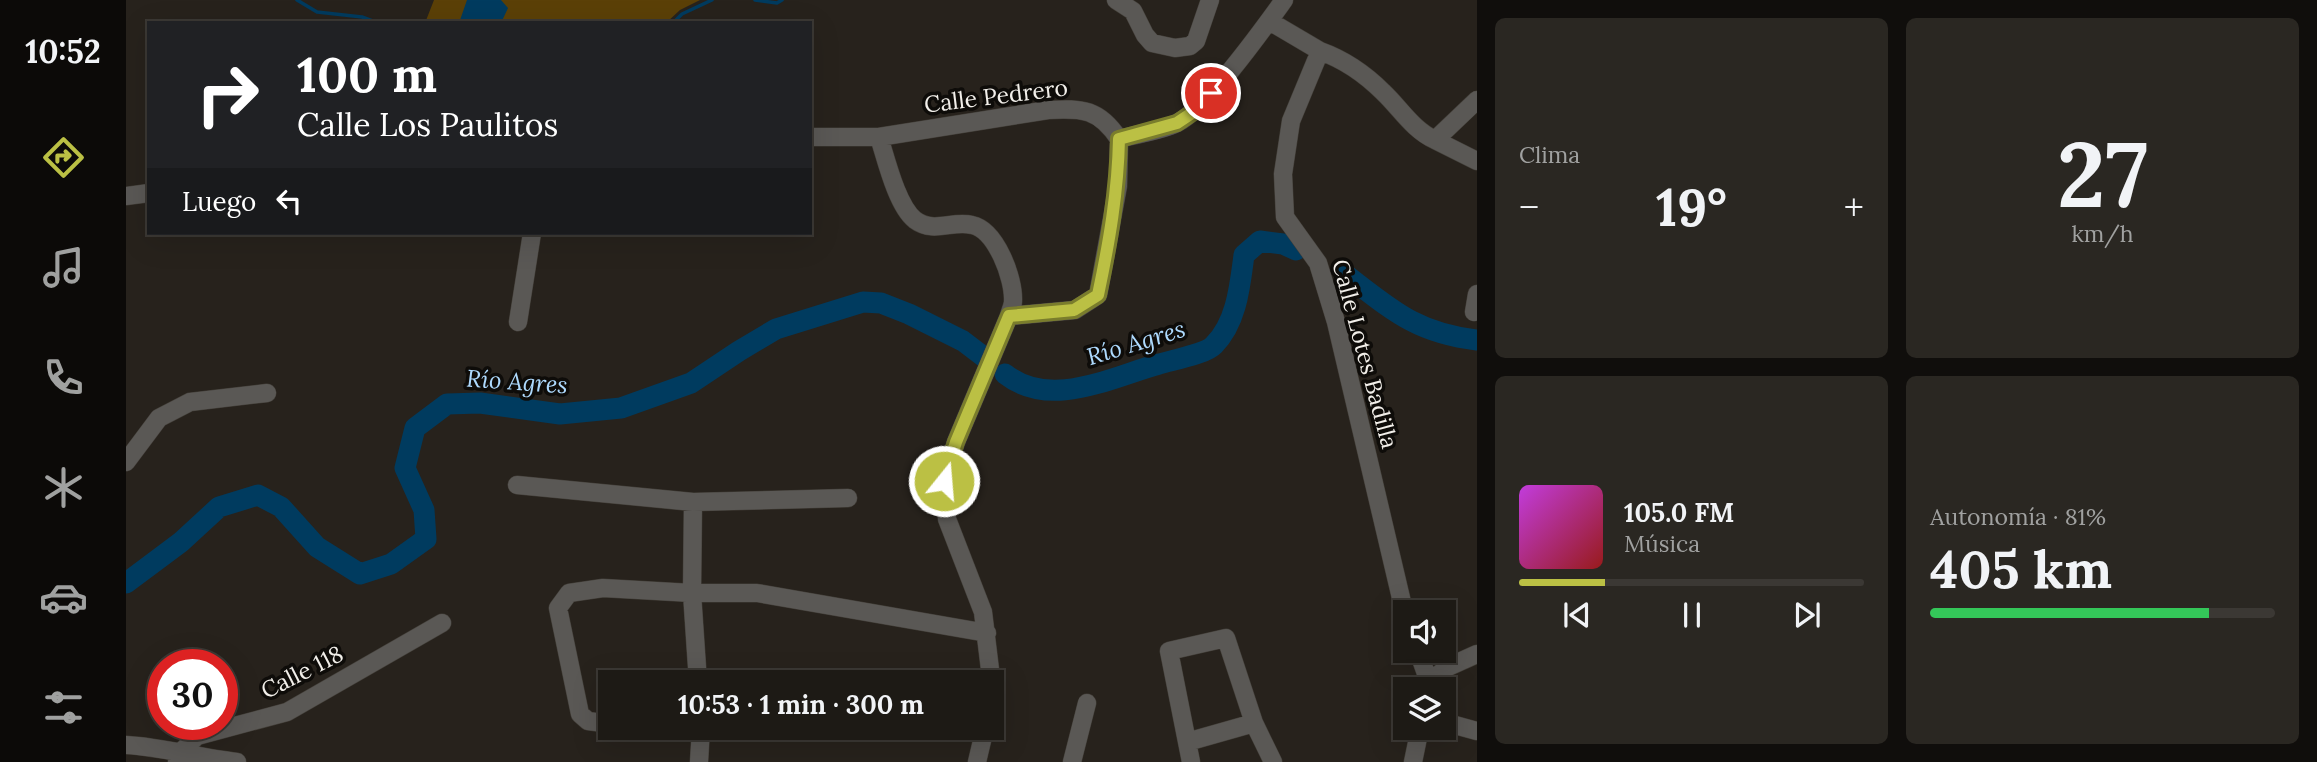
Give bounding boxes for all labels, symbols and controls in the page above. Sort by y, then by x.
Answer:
text: 10:52 [25,31,101,72]
text: 100 m [297,43,437,105]
icon: right [182,49,273,140]
pin [1181,63,1241,123]
street label: Calle Pedrero [923,72,1069,119]
icon: arrive [1192,74,1230,112]
text: Calle Los Paulitos [297,104,558,145]
text: 27 [2057,115,2148,232]
icon: directions [39,133,88,182]
text: Clima [1519,140,1580,169]
text: 19° [1656,174,1727,240]
icon: left [270,182,308,220]
text: − [1519,183,1539,231]
text: + [1844,183,1864,231]
text: Luego [182,185,256,218]
text: km/h [2071,219,2134,248]
icon: music [39,243,88,292]
street label: Calle Lotes Badilla [1326,256,1405,452]
water label: Río Agres [1083,313,1189,372]
icon: phone [39,353,88,402]
water label: Río Agres [465,362,569,401]
position arrow [907,444,981,518]
icon: climate [39,463,88,512]
text: 105.0 FM [1624,496,1734,529]
text: Autonomía · 81% [1930,502,2106,531]
text: Música [1624,529,1700,558]
text: 405 km [1930,536,2112,602]
icon: car [39,573,88,622]
icon: previous [1558,596,1596,634]
icon: pause [1673,596,1711,634]
icon: next [1788,596,1826,634]
map controls [1393,600,1456,740]
button: sound [1393,600,1456,663]
street label: Calle 118 [256,639,348,705]
speed limit sign: 30 [147,649,238,740]
button: layers [1393,677,1456,740]
icon: filters [39,683,88,732]
text: 10:53 · 1 min · 300 m [678,688,924,721]

